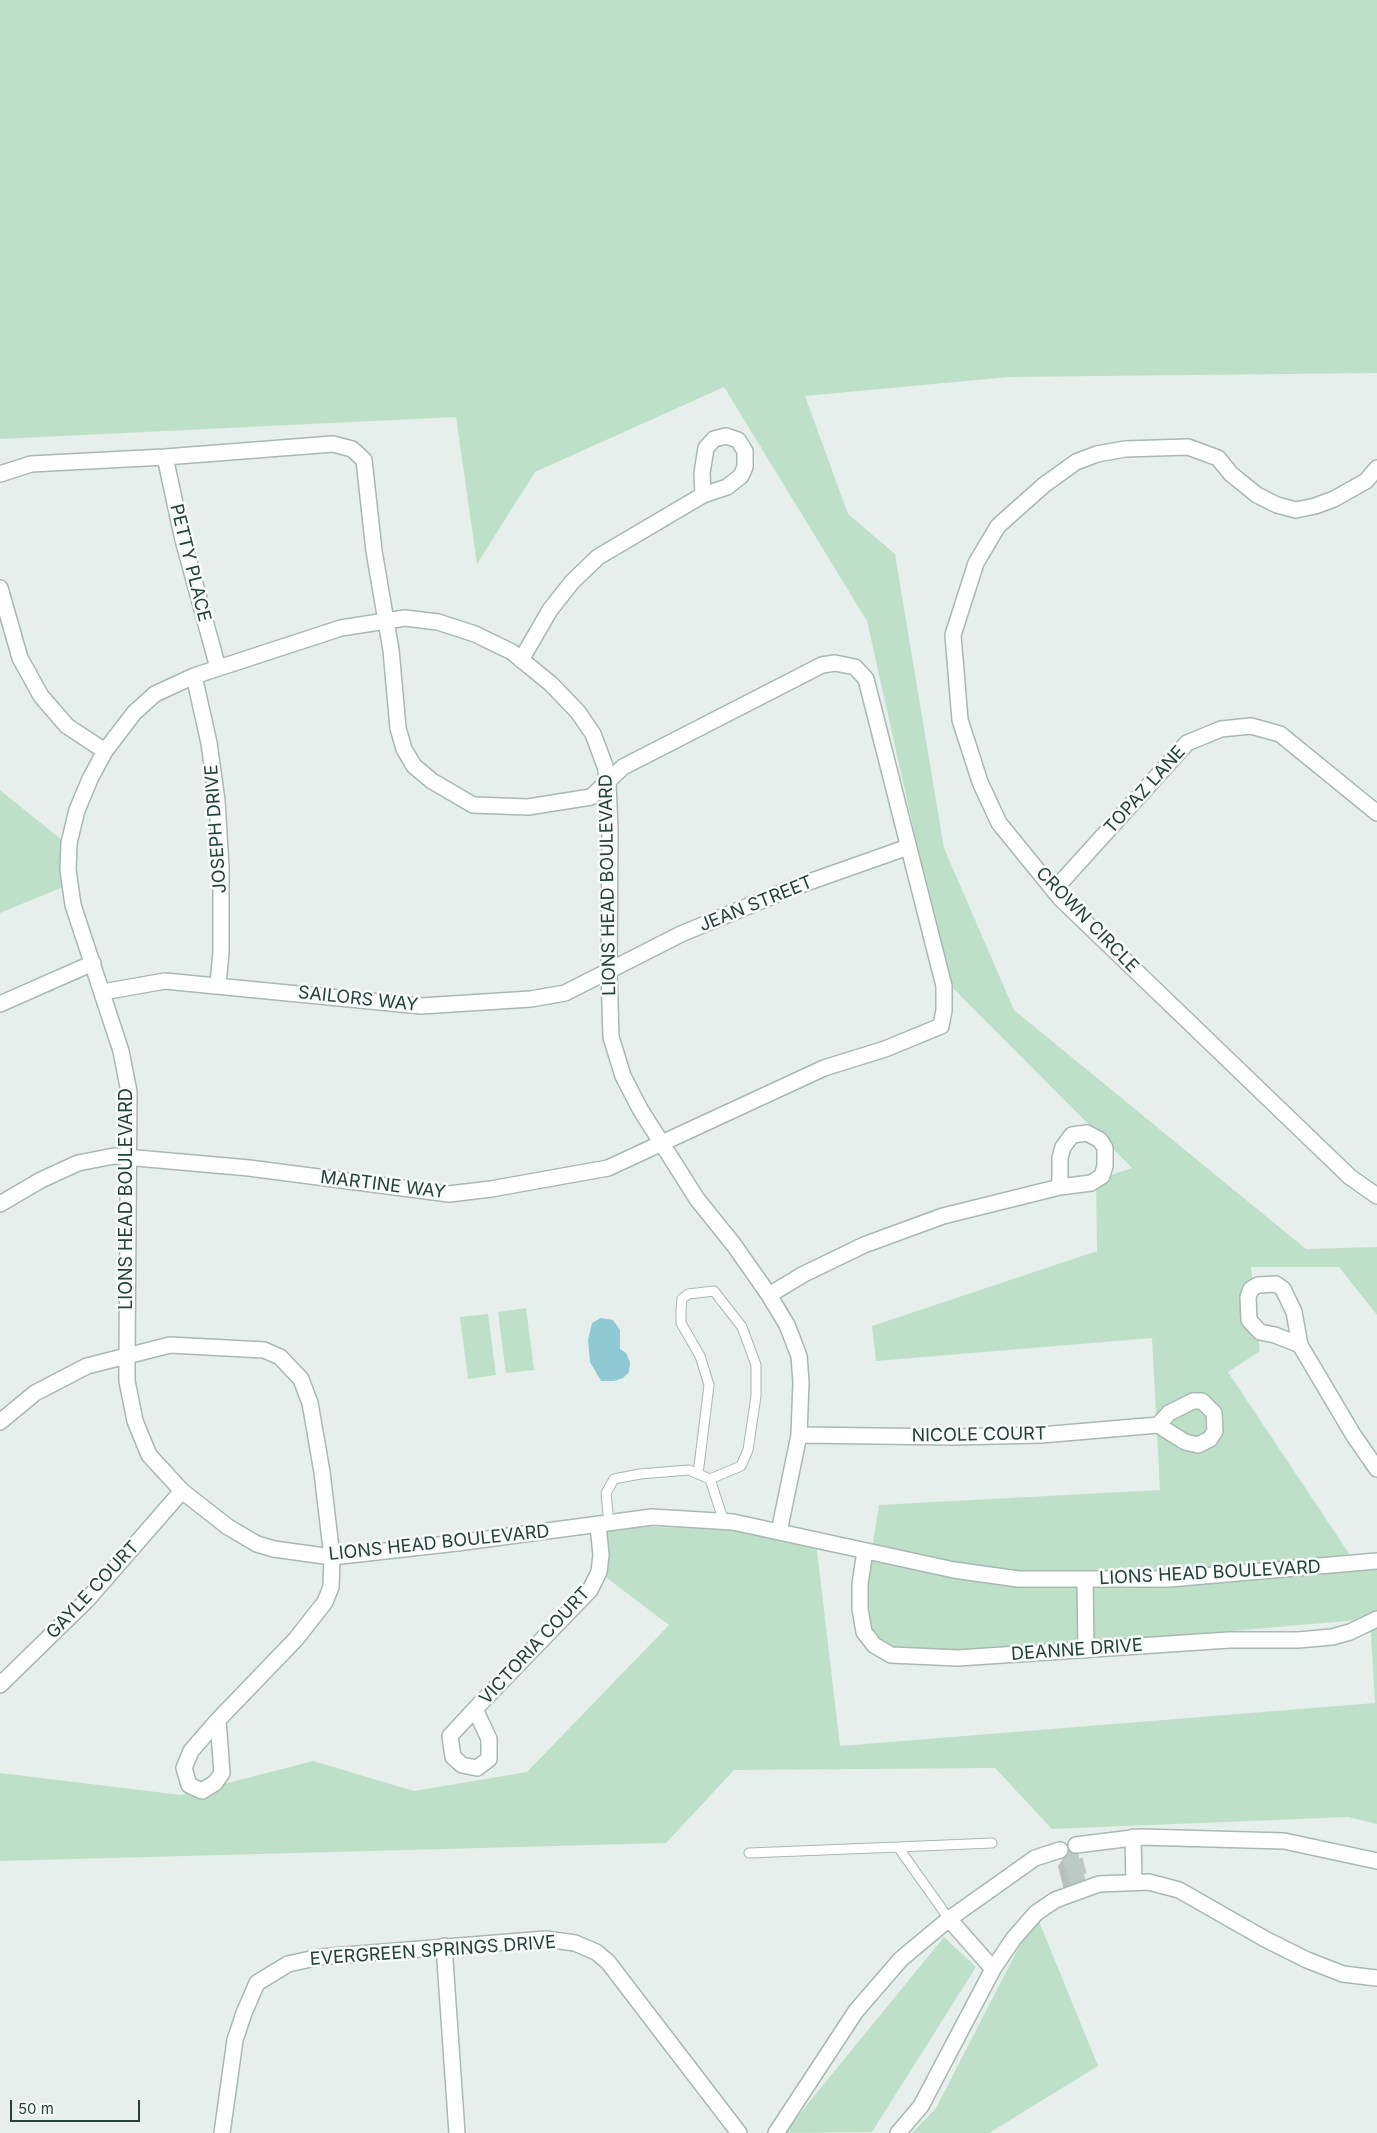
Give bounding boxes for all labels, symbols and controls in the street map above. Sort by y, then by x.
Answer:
street label: PETTY PLACE [165,502,215,624]
street label: TOPAZ LANE [1100,742,1190,838]
street label: JOSEPH DRIVE [201,764,231,894]
street label: LIONS HEAD BOULEVARD [595,774,621,996]
street label: CROWN CIRCLE [1031,863,1143,977]
street label: JEAN STREET [696,871,816,937]
street label: SAILORS WAY [297,982,419,1016]
street label: LIONS HEAD BOULEVARD [116,1088,138,1310]
street label: MARTINE WAY [319,1167,447,1203]
street label: NICOLE COURT [911,1423,1047,1447]
street label: LIONS HEAD BOULEVARD [328,1521,550,1565]
street label: GAYLE COURT [42,1537,144,1643]
street label: LIONS HEAD BOULEVARD [1099,1556,1321,1590]
street label: VICTORIA COURT [475,1583,595,1709]
street label: DEANNE DRIVE [1010,1635,1144,1665]
street label: EVERGREEN SPRINGS DRIVE [309,1932,557,1970]
scale bar [12,2090,142,2122]
text: 50 m [18,2099,54,2118]

